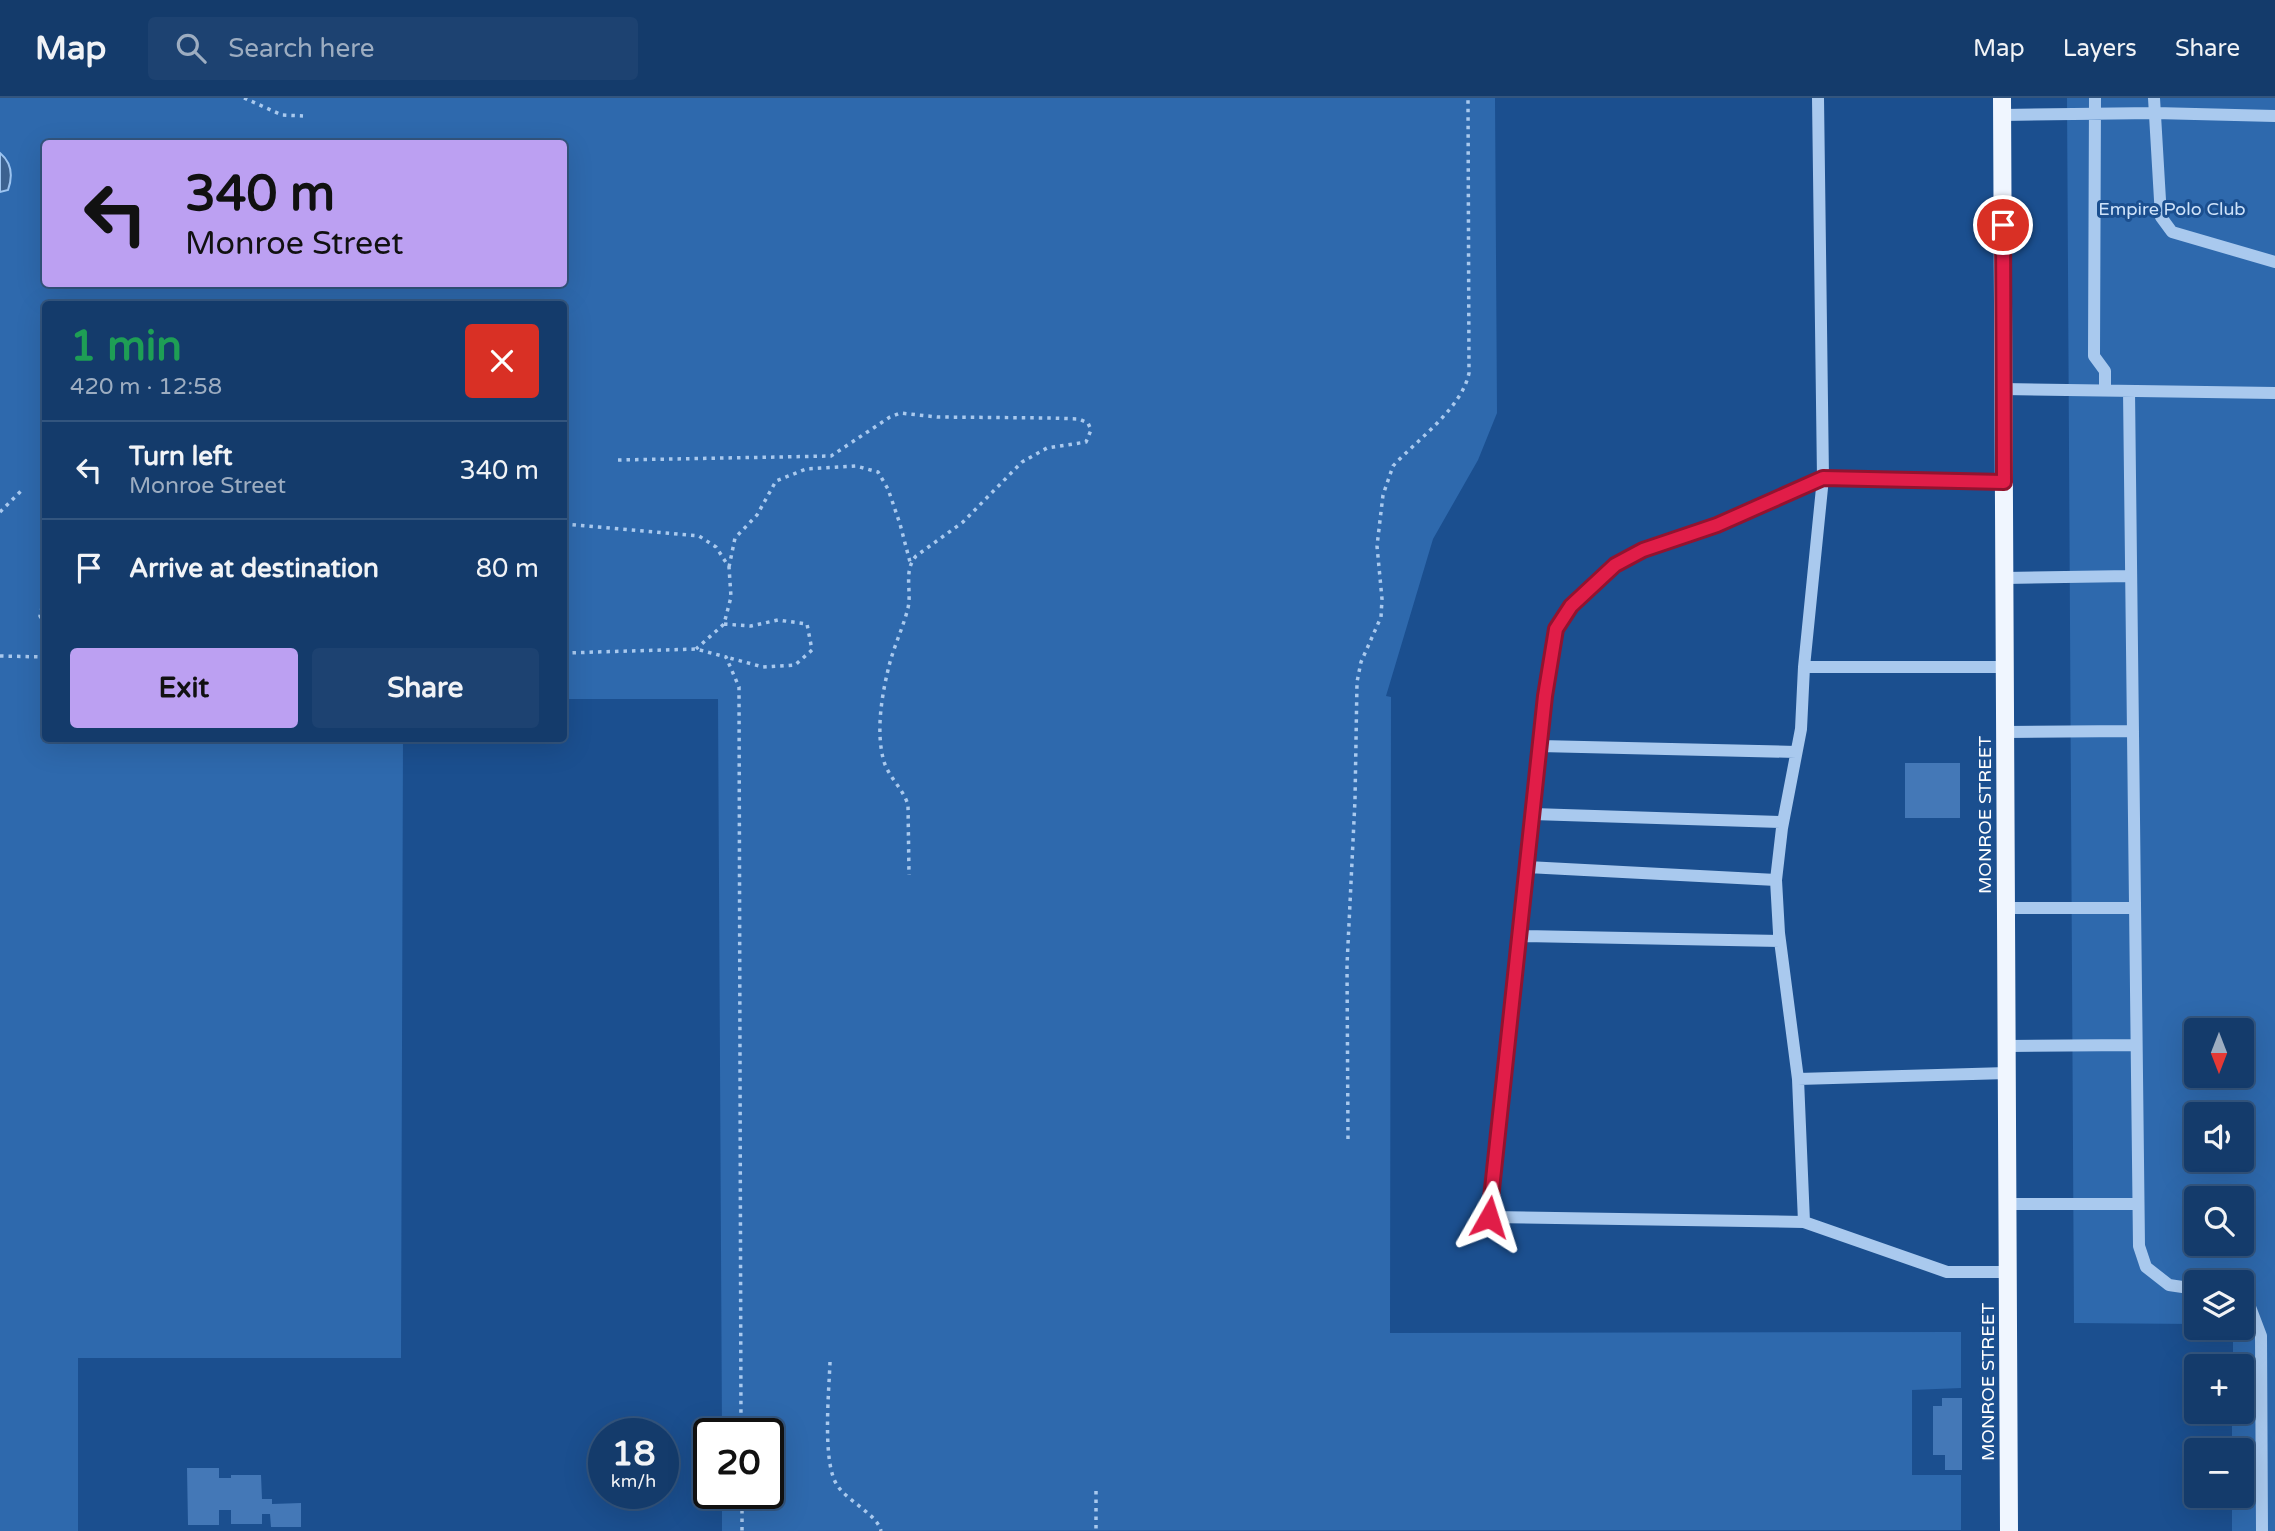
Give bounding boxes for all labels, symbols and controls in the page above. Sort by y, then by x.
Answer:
search box [148,17,638,80]
text: Map [35,29,106,68]
icon: search [172,29,210,67]
text: Search here [228,33,374,64]
text: Map [1973,34,2025,63]
text: Layers [2063,34,2137,63]
text: Share [2175,34,2240,63]
text: 340 m [185,165,335,224]
icon: left [70,168,161,259]
pin [1973,195,2033,255]
park label: Empire Polo Club [2098,198,2246,220]
icon: arrive [1984,206,2022,244]
text: Monroe Street [185,225,404,263]
text: 1 min [70,321,182,372]
button: close [465,324,539,398]
text: 420 m · 12:58 [70,373,222,401]
text: Turn left [129,441,232,472]
icon: left [70,451,108,489]
text: 340 m [459,455,539,486]
text: Monroe Street [129,472,286,500]
icon: arrive [70,549,108,587]
text: Arrive at destination [129,553,379,584]
text: 80 m [476,553,539,584]
button: Exit [70,648,298,728]
button: Share [312,648,539,728]
street label: MONROE STREET [1974,736,1996,894]
north arrow [2184,1018,2254,1088]
map controls [2184,1018,2254,1508]
button: sound [2184,1102,2254,1172]
position arrow [1452,1180,1526,1254]
button: search [2184,1186,2254,1256]
button: layers [2184,1270,2254,1340]
street label: MONROE STREET [1977,1303,1999,1461]
button: + [2184,1354,2254,1424]
speed limit sign: 20 [693,1418,784,1509]
text: 18 [612,1433,655,1475]
button: − [2184,1438,2254,1508]
text: km/h [611,1470,656,1492]

